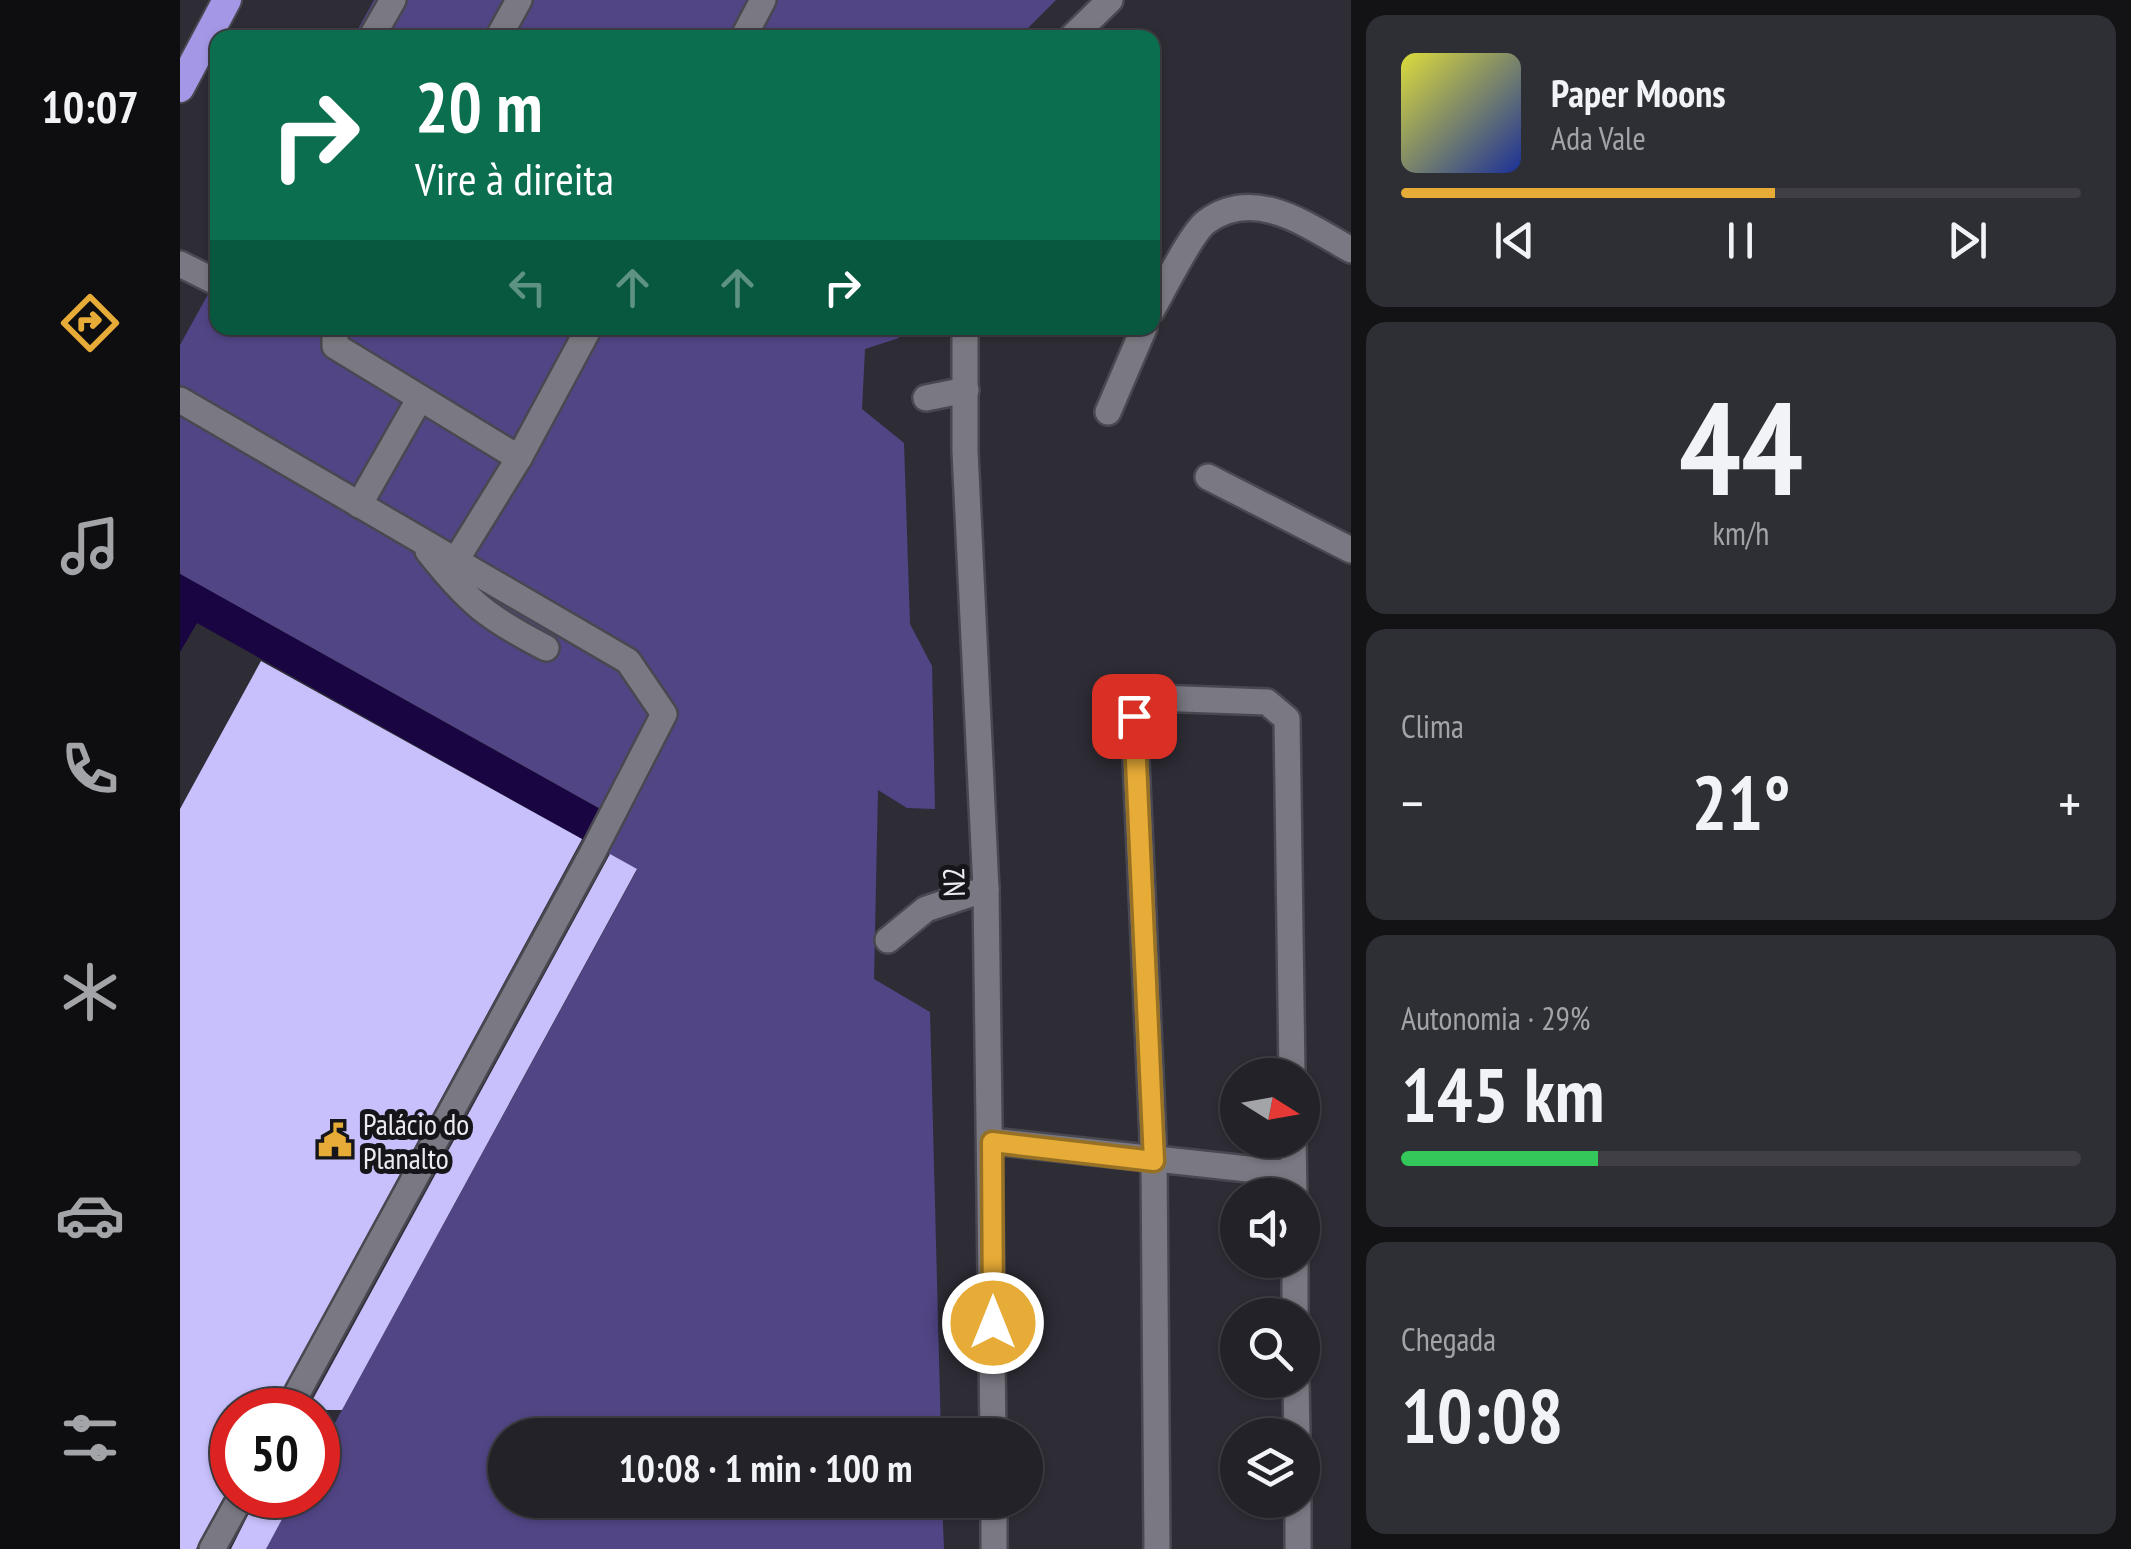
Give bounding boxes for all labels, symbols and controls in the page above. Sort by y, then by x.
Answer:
text: 20 m [415,61,543,151]
text: Paper Moons [1551,68,1726,117]
icon: right [250,70,380,200]
text: 10:07 [41,77,139,135]
text: Ada Vale [1551,117,1646,159]
text: Vire à direita [415,149,614,207]
icon: previous [1487,213,1542,268]
icon: pause [1713,213,1768,268]
icon: next [1940,213,1995,268]
icon: left [500,260,555,315]
icon: ahead [605,260,660,315]
icon: ahead [710,260,765,315]
icon: right [815,260,870,315]
icon: directions [55,288,125,358]
text: 44 [1679,363,1803,531]
icon: music [55,511,125,581]
text: km/h [1713,512,1769,554]
pin [1092,674,1177,759]
icon: arrive [1107,689,1162,744]
text: Clima [1401,705,1464,747]
icon: phone [55,734,125,804]
text: 21° [1691,754,1791,851]
text: − [1401,767,1424,838]
text: + [2058,767,2081,838]
street label: N2 [933,867,973,897]
icon: climate [55,957,125,1027]
text: Autonomia · 29% [1401,997,1590,1039]
text: 145 km [1401,1046,1605,1143]
north arrow [1220,1058,1320,1158]
map controls [1220,1058,1320,1518]
place label: Palácio do Planalto [363,1104,469,1177]
public building icon: Palácio do Planalto [316,1121,354,1159]
button: sound [1220,1178,1320,1278]
icon: car [55,1180,125,1250]
position arrow [941,1271,1045,1375]
button: search [1220,1298,1320,1398]
text: Chegada [1401,1318,1496,1360]
text: 10:08 [1401,1367,1563,1464]
speed limit sign: 50 [210,1388,340,1518]
icon: filters [55,1403,125,1473]
button: layers [1220,1418,1320,1518]
text: 10:08 · 1 min · 100 m [619,1443,912,1492]

